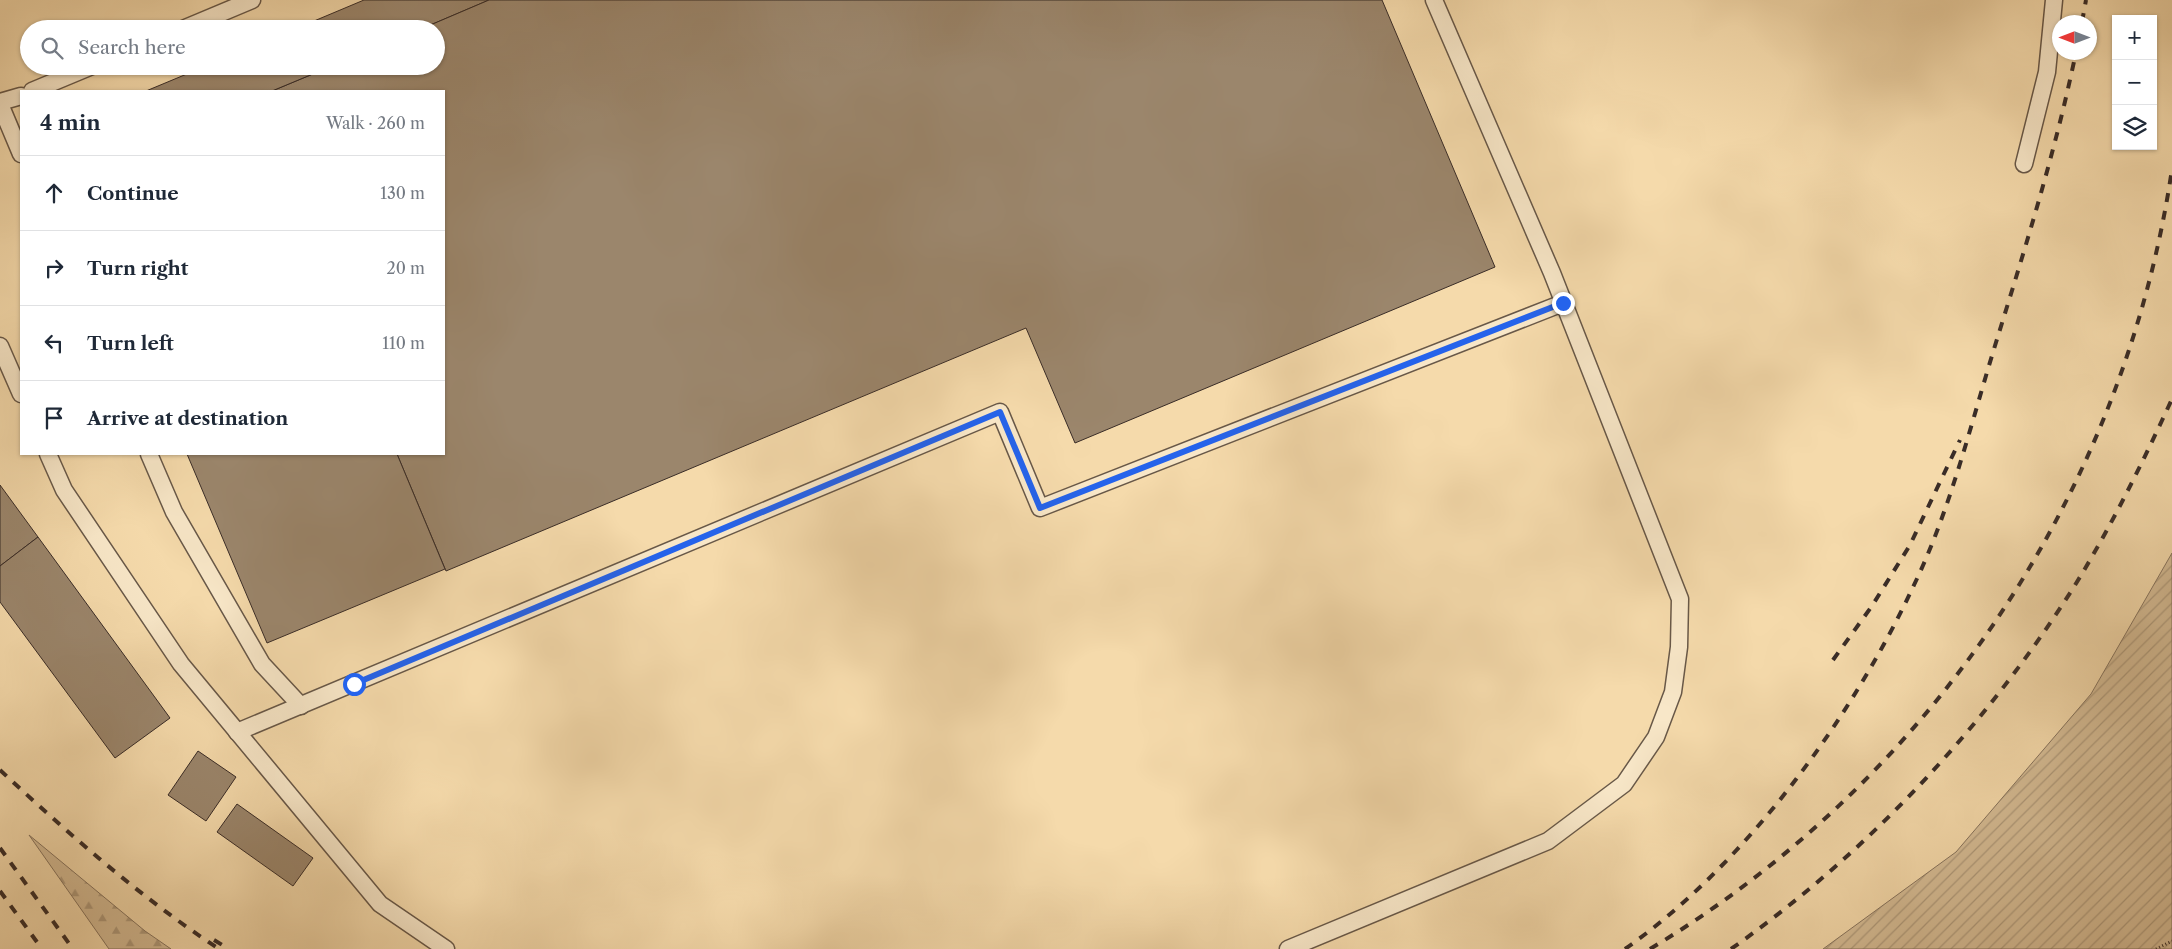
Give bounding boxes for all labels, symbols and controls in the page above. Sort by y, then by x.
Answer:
north arrow [2052,15,2097,60]
map controls [2112,15,2157,150]
button: + [2112,15,2157,60]
search box [20,20,445,75]
icon: search [38,34,66,62]
text: Search here [78,36,186,59]
button: − [2112,60,2157,105]
button: layers [2112,105,2157,150]
text: 4 min [40,110,101,135]
text: Walk · 260 m [326,113,425,133]
icon: ahead [40,179,68,207]
text: Continue [87,182,179,205]
text: 130 m [380,183,425,203]
icon: right [40,254,68,282]
text: Turn right [87,257,188,280]
text: 20 m [386,258,425,278]
route end [1552,292,1575,315]
icon: left [40,329,68,357]
text: Turn left [87,332,174,355]
text: 110 m [382,333,425,353]
icon: arrive [40,404,68,432]
text: Arrive at destination [87,407,288,430]
route start [343,673,366,696]

